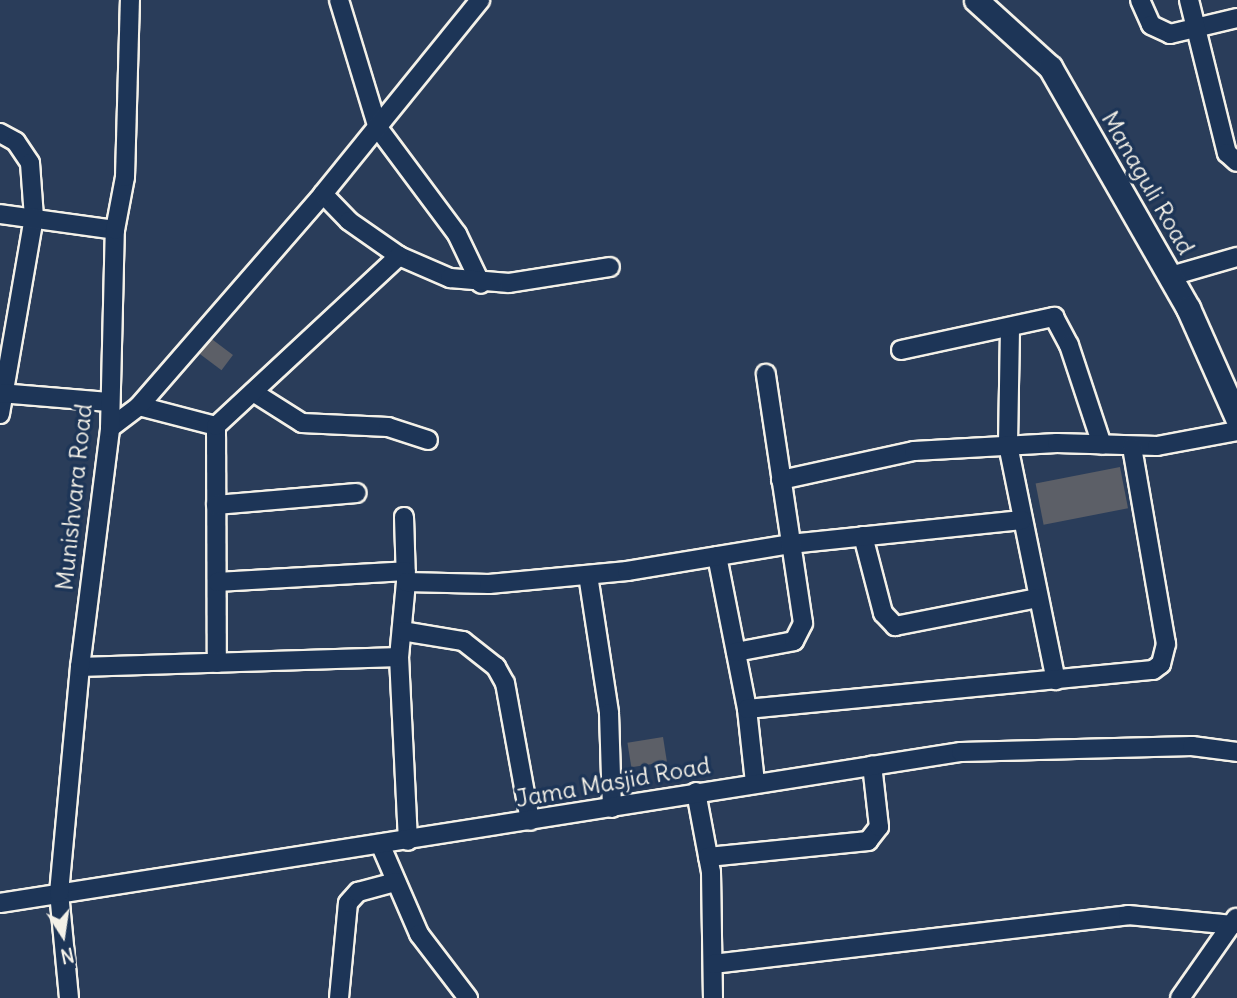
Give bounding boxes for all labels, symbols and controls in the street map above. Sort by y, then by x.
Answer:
street label: Managuli Road [1095,106,1201,260]
street label: Munishvara Road [50,402,98,592]
street label: Jama Masjid Road [513,751,713,813]
north arrow [28,900,98,970]
text: N [58,942,76,969]

